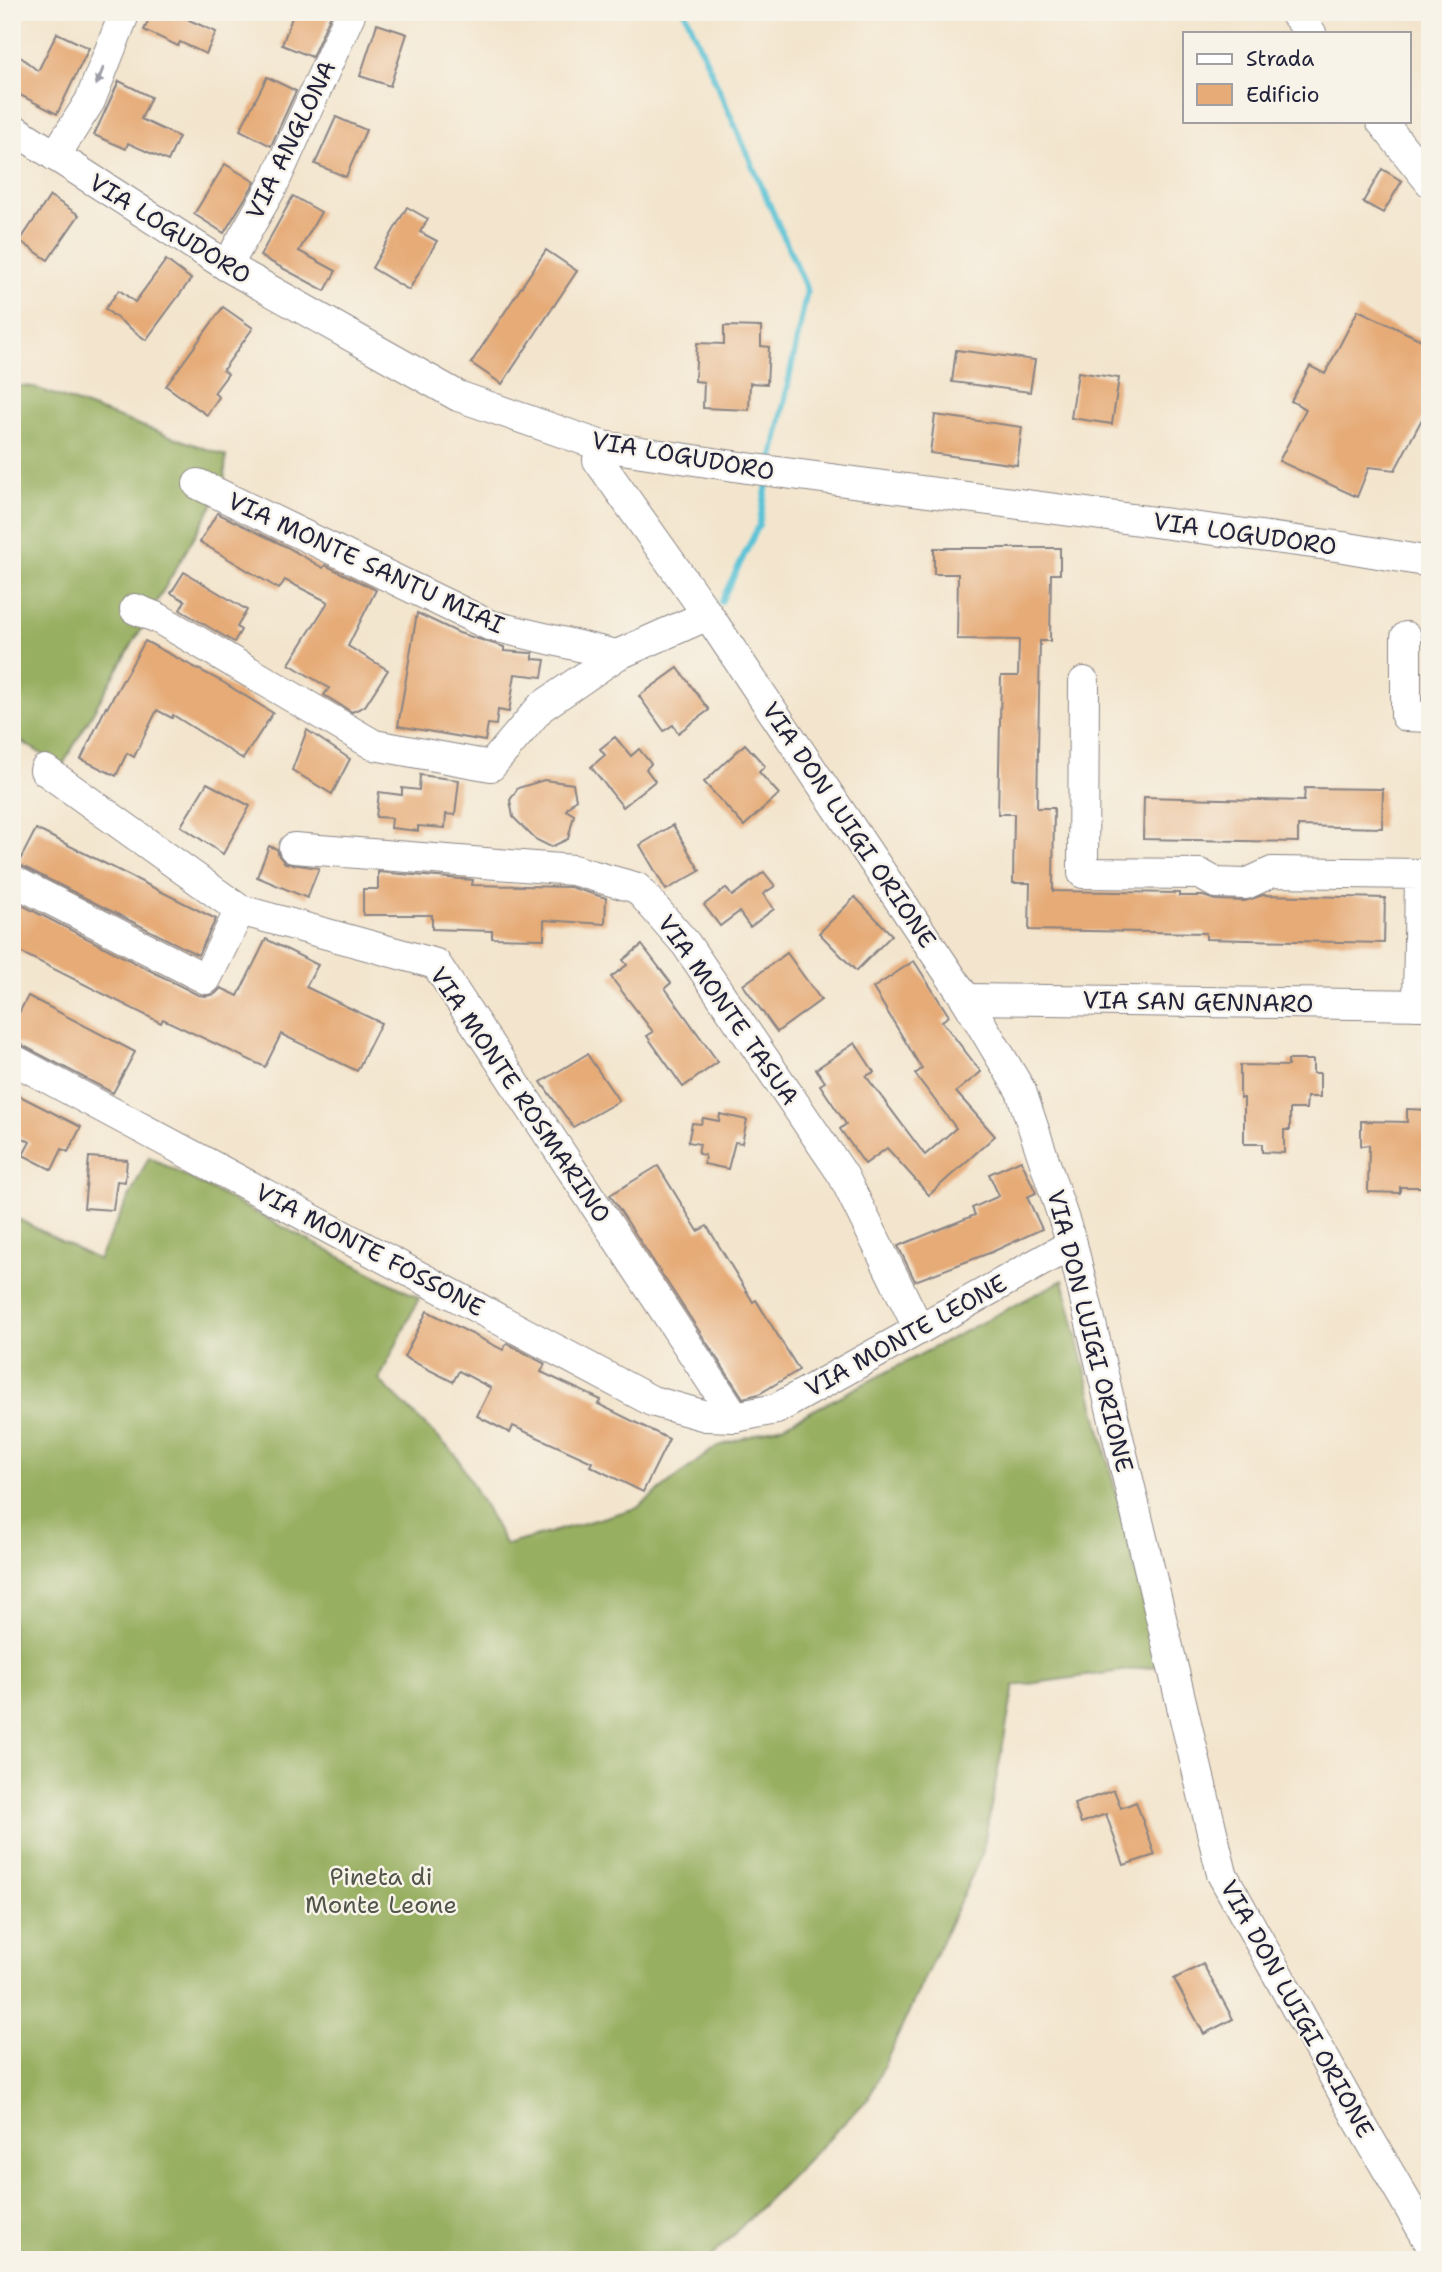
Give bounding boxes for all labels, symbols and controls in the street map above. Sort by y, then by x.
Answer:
legend [1183,32,1410,122]
text: Strada [1246,45,1314,73]
street label: VIA ANGLONA [239,55,343,225]
one-way arrow [94,65,105,86]
text: Edificio [1246,81,1319,109]
street label: VIA LOGUDORO [83,166,257,292]
street label: VIA LOGUDORO [589,424,777,488]
street label: VIA MONTE SANTU MIAI [223,485,509,641]
street label: VIA LOGUDORO [1151,505,1339,563]
street label: VIA DON LUIGI ORIONE [755,696,943,954]
street label: VIA MONTE TASUA [650,908,806,1112]
street label: VIA MONTE ROSMARINO [422,961,618,1229]
street label: VIA SAN GENNARO [1082,984,1314,1020]
street label: VIA MONTE FOSSONE [250,1176,490,1324]
street label: VIA DON LUIGI ORIONE [1039,1186,1141,1476]
street label: VIA MONTE LEONE [799,1267,1013,1405]
park label: Pineta di Monte Leone [305,1861,457,1921]
street label: VIA DON LUIGI ORIONE [1213,1874,1381,2144]

